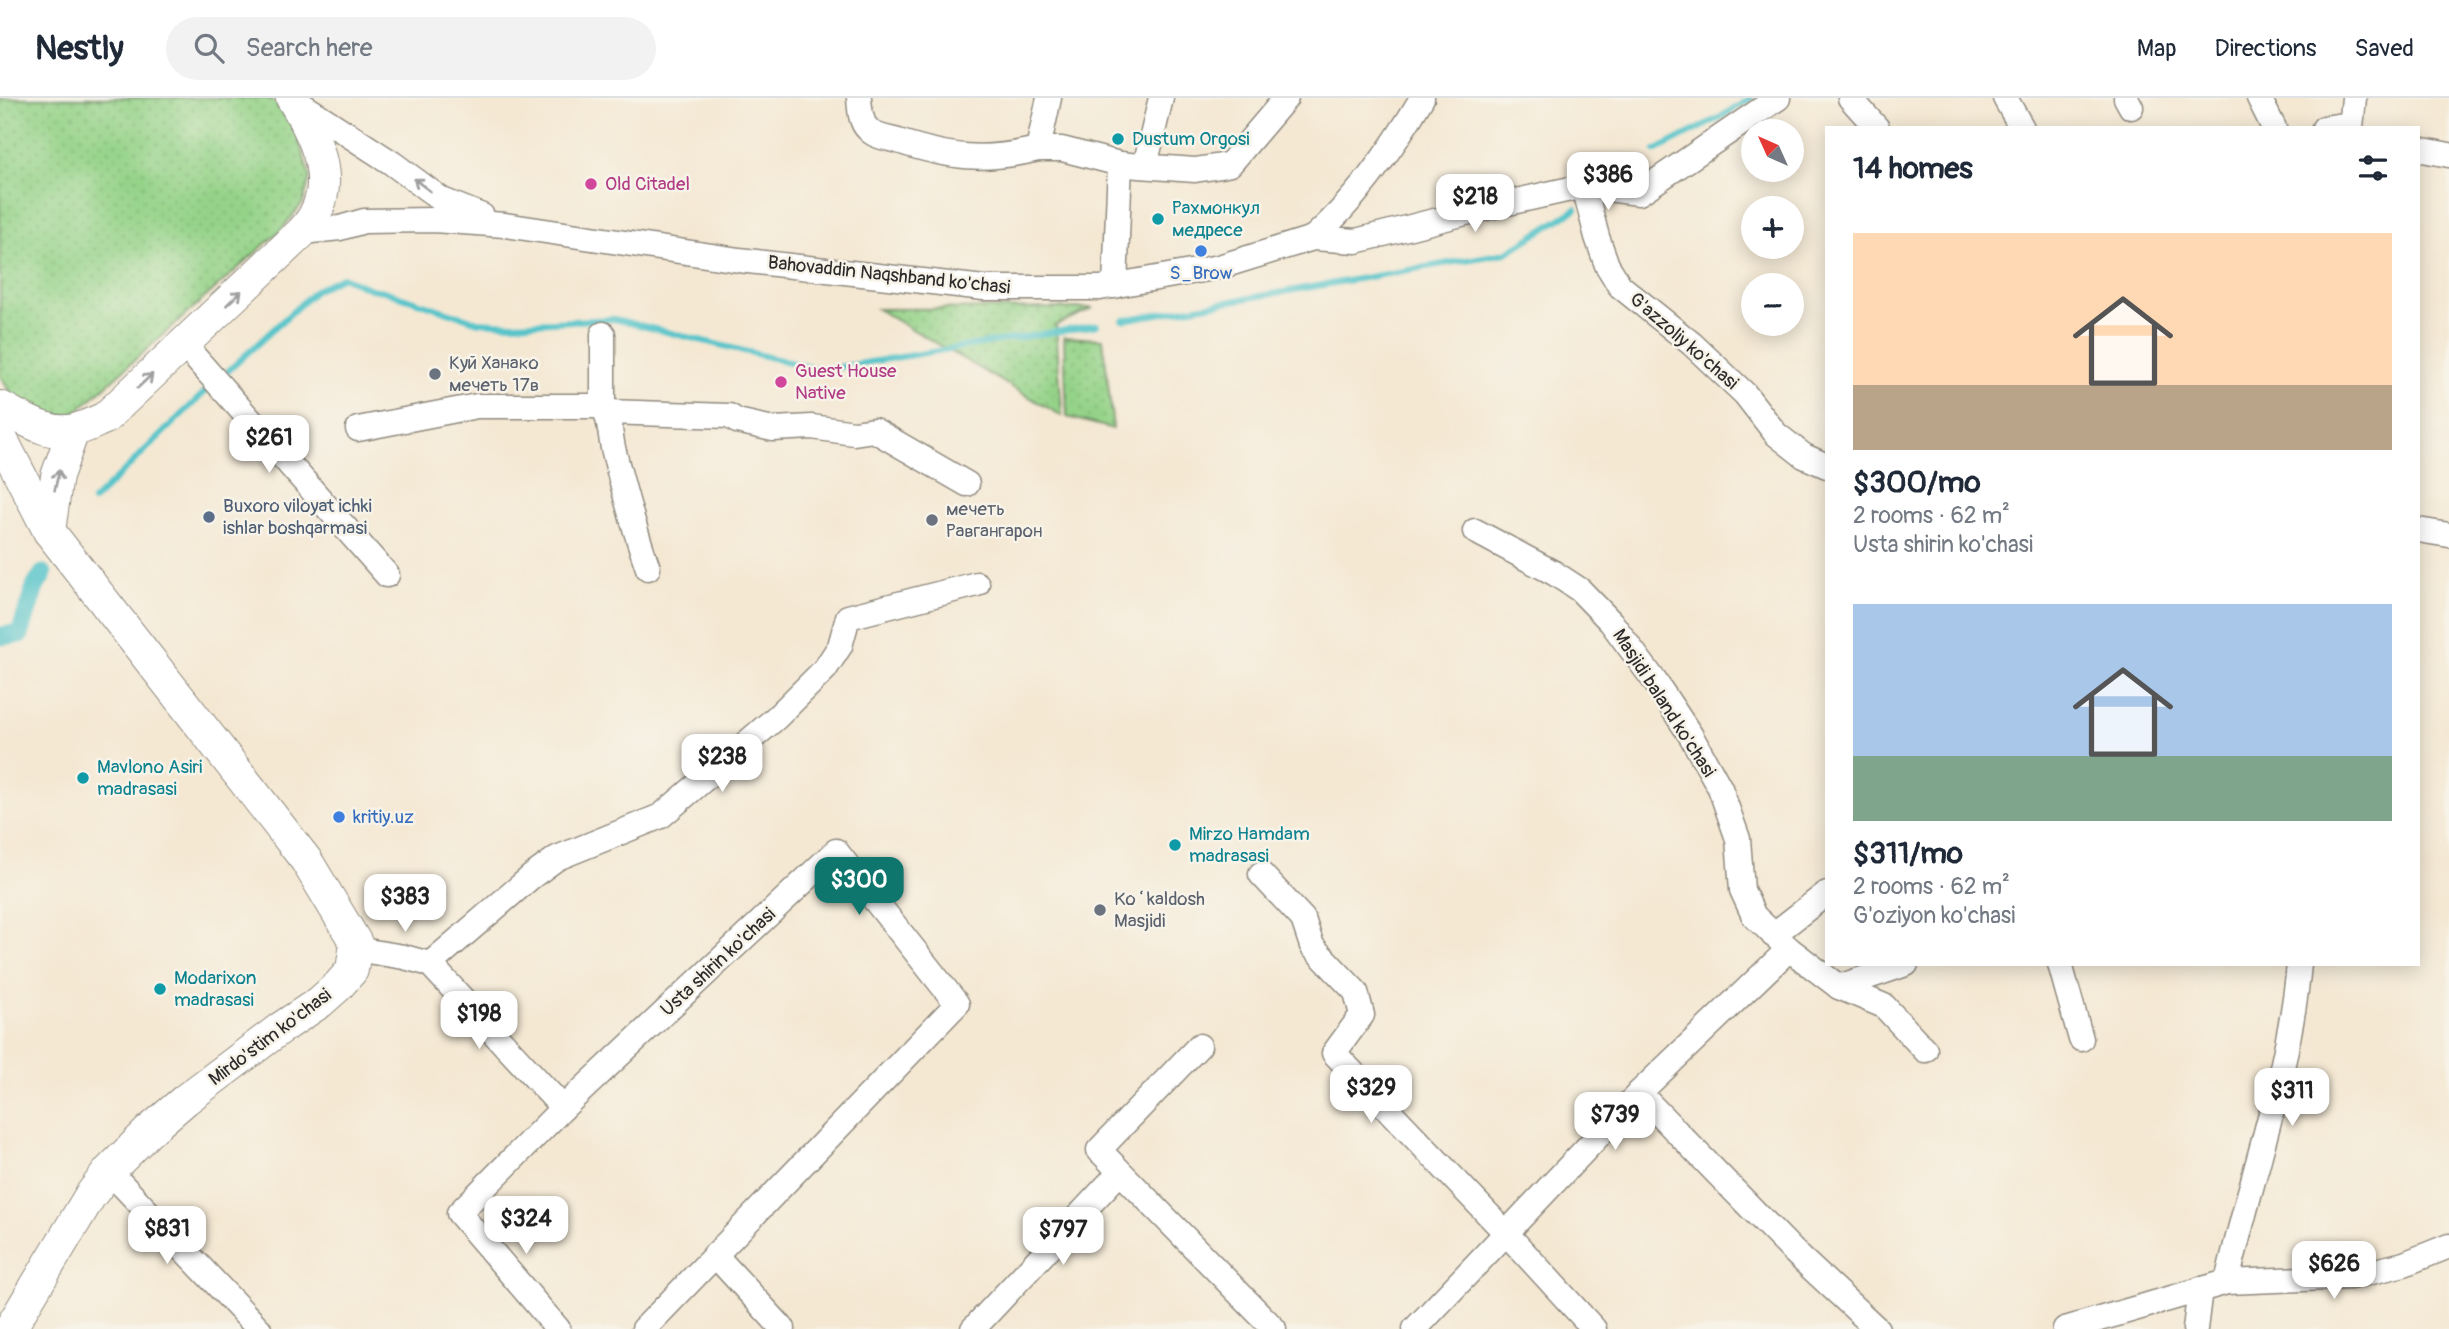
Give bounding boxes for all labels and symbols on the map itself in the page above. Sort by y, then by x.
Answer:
north arrow [1741,119,1804,182]
place label: Dustum Orgosi [1132,127,1250,151]
marker: Dustum Orgosi [1110,131,1126,147]
pin: $386 [1567,152,1649,212]
place label: Old Citadel [605,172,690,196]
pin: $218 [1434,174,1516,234]
marker: Old Citadel [583,176,599,192]
one-way arrow [413,178,432,192]
place label: Рахмонкул медресе [1172,196,1260,242]
marker: Рахмонкул медресе [1150,211,1166,227]
marker: S_Brow [1193,243,1209,259]
street label: Bahovaddin Naqshband ko'chasi [767,250,1011,300]
place label: S_Brow [1170,261,1233,285]
street label: G'azzoliy ko'chasi [1625,287,1743,395]
one-way arrow [225,289,242,306]
place label: Куй Ханако мечеть 17в [449,351,539,397]
place label: Guest House Native [795,359,897,405]
marker: Куй Ханако мечеть 17в [427,366,443,382]
one-way arrow [136,373,153,390]
marker: Guest House Native [773,374,789,390]
pin: $261 [228,416,310,475]
one-way arrow [51,469,65,492]
place label: Buxoro viloyat ichki ishlar boshqarmasi [223,494,372,540]
place label: мечеть Равгангарон [946,497,1042,543]
marker: Buxoro viloyat ichki ishlar boshqarmasi [201,509,217,525]
marker: мечеть Равгангарон [924,512,940,528]
street label: Masjidi baland ko'chasi [1607,624,1721,782]
pin: $238 [681,734,763,794]
place label: Mavlono Asiri madrasasi [97,755,202,801]
marker: Mavlono Asiri madrasasi [75,770,91,786]
place label: kritiy.uz [353,805,414,829]
marker: kritiy.uz [331,809,347,825]
place label: Mirzo Hamdam madrasasi [1189,822,1310,868]
marker: Mirzo Hamdam madrasasi [1167,837,1183,853]
pin: $300 [818,858,900,917]
pin: $383 [364,874,446,934]
place label: Koʻkaldosh Masjidi [1114,887,1205,933]
marker: Koʻkaldosh Masjidi [1092,902,1108,918]
street label: Usta shirin ko'chasi [655,903,781,1021]
place label: Modarixon madrasasi [174,966,256,1012]
marker: Modarixon madrasasi [152,981,168,997]
street label: Mirdo'stim ko'chasi [204,983,336,1091]
pin: $198 [438,992,520,1051]
pin: $329 [1330,1066,1412,1125]
pin: $311 [2251,1068,2333,1128]
pin: $739 [1574,1093,1656,1152]
pin: $324 [485,1196,567,1256]
pin: $831 [126,1206,208,1266]
pin: $797 [1022,1208,1104,1267]
pin: $626 [2293,1242,2375,1301]

